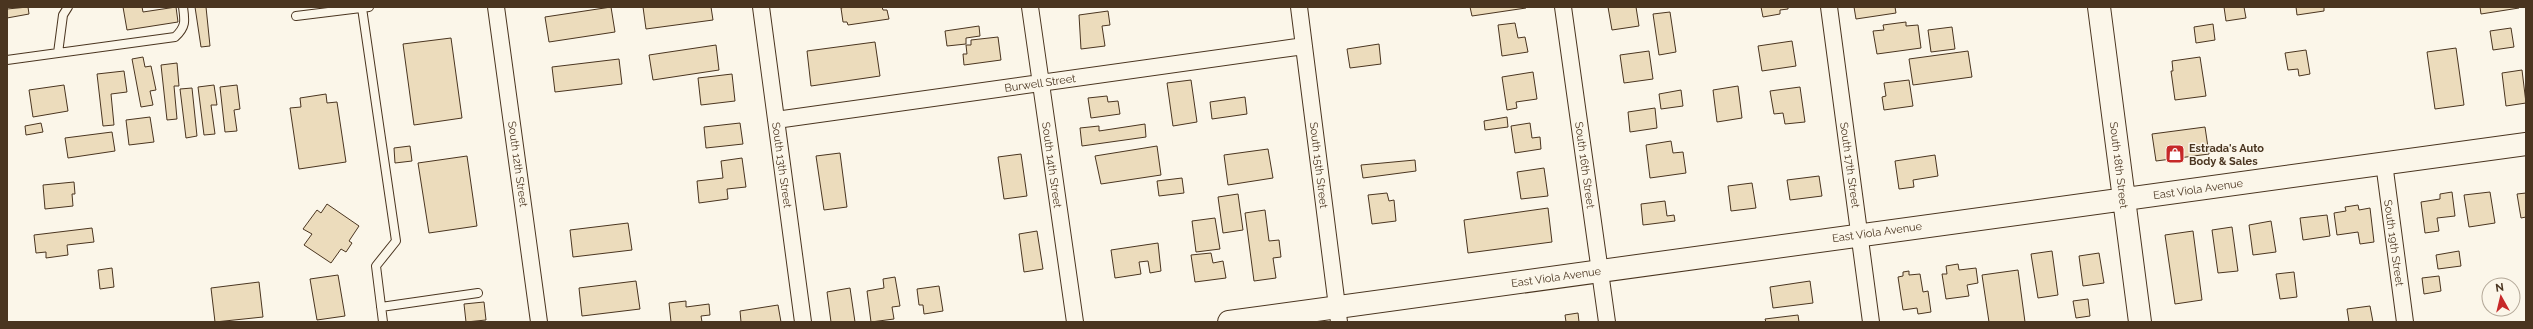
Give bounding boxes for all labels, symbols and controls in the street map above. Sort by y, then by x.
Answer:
street label: Burwell Street [1004,72,1077,95]
street label: South 12th Street [505,120,530,208]
street label: South 13th Street [769,121,794,209]
street label: South 14th Street [1039,121,1064,209]
street label: South 15th Street [1307,121,1330,209]
street label: South 16th Street [1572,121,1597,210]
street label: South 17th Street [1837,121,1862,209]
street label: South 18th Street [2107,121,2130,209]
place label: Estrada's Auto Body & Sales [2189,142,2264,168]
shop icon: Estrada's Auto Body & Sales [2164,143,2186,165]
street label: East Viola Avenue [2152,177,2244,202]
street label: South 19th Street [2381,199,2406,287]
street label: East Viola Avenue [1831,220,1923,245]
street label: East Viola Avenue [1510,265,1602,290]
north arrow [2481,277,2521,317]
text: N [2495,281,2505,295]

